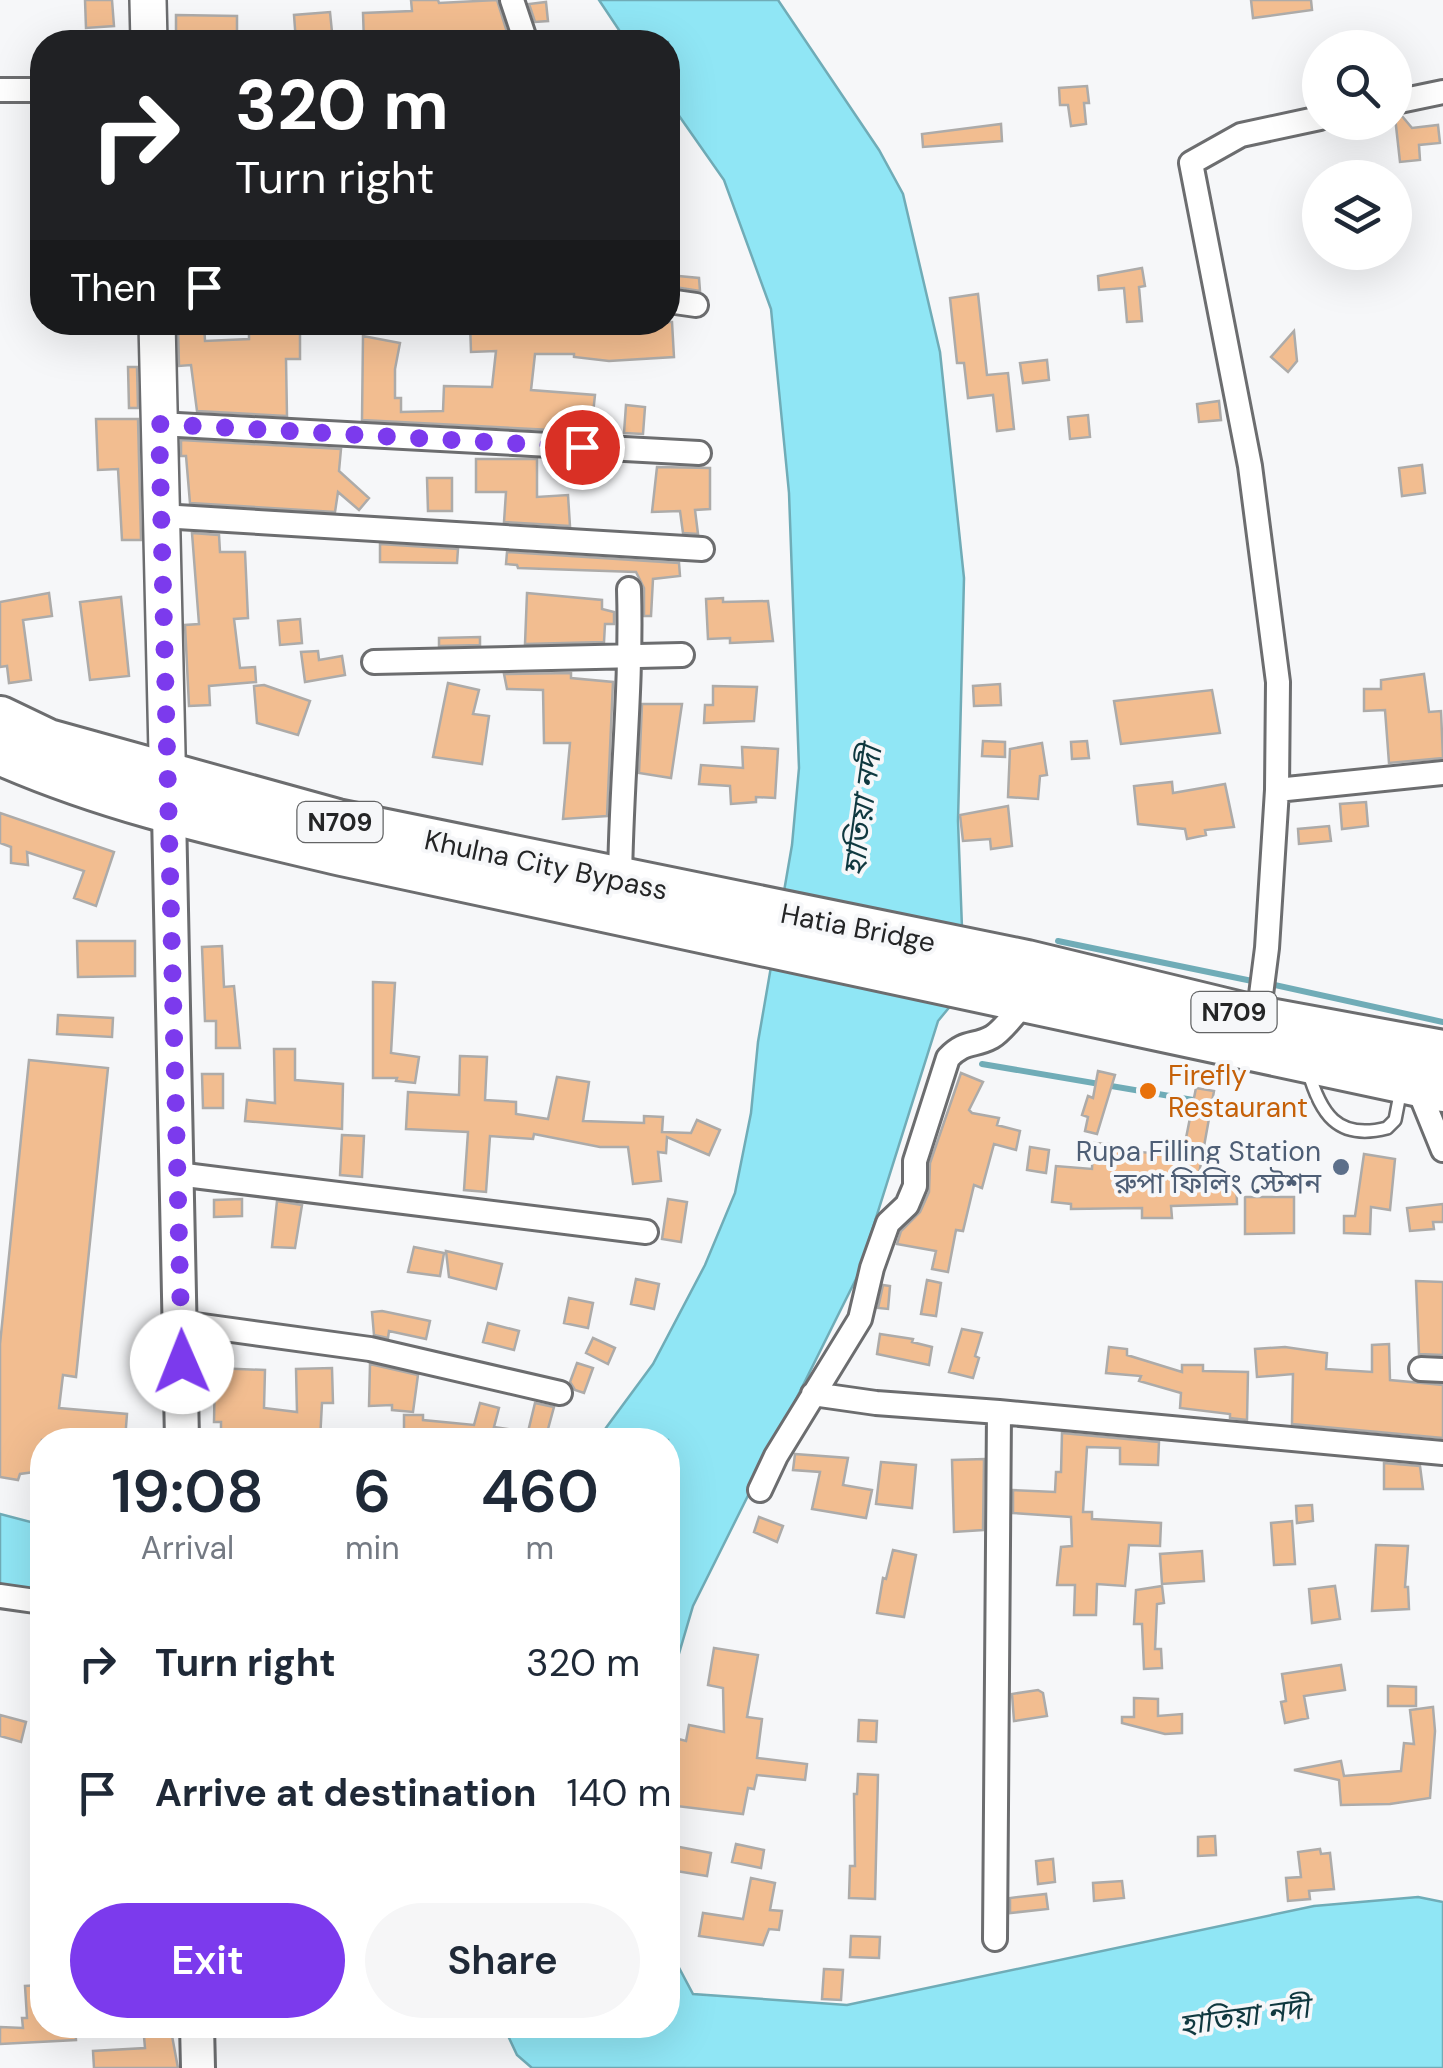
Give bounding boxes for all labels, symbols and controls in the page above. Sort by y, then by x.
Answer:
map controls [1302,30,1412,270]
button: search [1302,30,1412,140]
text: 320 m [235,60,449,151]
icon: right [70,70,200,200]
text: Turn right [235,148,434,207]
button: layers [1302,160,1412,270]
icon: arrive [177,260,232,315]
text: Then [70,263,157,313]
pin [540,405,625,490]
icon: arrive [555,420,610,475]
water label: হাতিয়া নদী [834,738,891,879]
road number: N709 [298,802,382,842]
street label: Khulna City Bypass [421,821,671,909]
street label: Hatia Bridge [778,895,938,961]
road number: N709 [1192,992,1276,1032]
place label: Firefly Restaurant [1168,1057,1308,1126]
marker: Firefly Restaurant [1137,1080,1159,1102]
place label: Rupa Filling Station রুপা ফিলিং স্টেশন [1076,1133,1322,1202]
marker: Rupa Filling Station রুপা ফিলিং স্টেশন [1330,1156,1352,1178]
position arrow [130,1310,234,1414]
text: 19:08 [111,1452,264,1531]
text: 6 [353,1452,391,1531]
text: 460 [481,1452,599,1531]
text: Arrival [141,1527,234,1569]
text: min [345,1527,400,1569]
text: m [525,1527,554,1569]
icon: right [70,1636,125,1691]
text: Turn right [155,1638,336,1688]
text: 320 m [526,1638,640,1688]
icon: arrive [70,1766,125,1821]
text: Arrive at destination [155,1768,537,1818]
text: 140 m [567,1768,671,1818]
button: Exit [70,1903,345,2018]
button: Share [365,1903,640,2018]
water label: হাতিয়া নদী [1176,1987,1317,2044]

